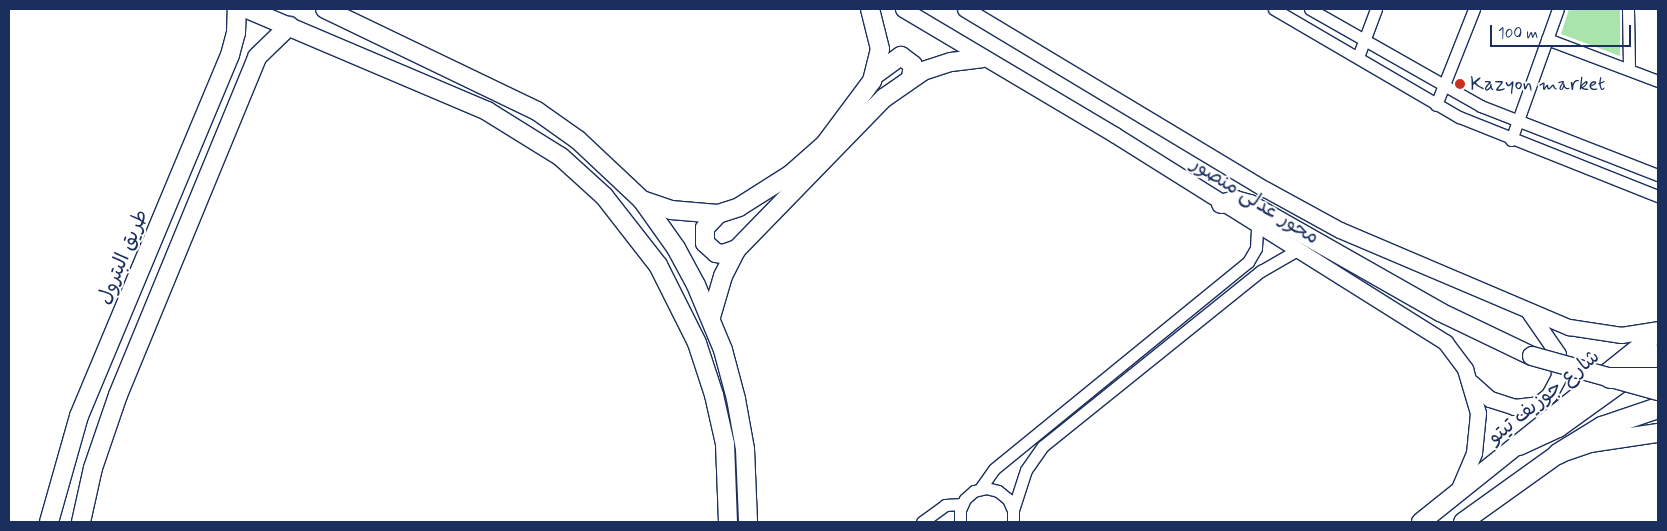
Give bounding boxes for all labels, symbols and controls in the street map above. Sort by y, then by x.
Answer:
scale bar [1492,15,1633,47]
text: 100 m [1498,24,1538,44]
place label: Kazyon market [1470,72,1603,96]
marker: Kazyon market [1454,78,1466,90]
street label: محور عدلى منصور [1187,152,1323,250]
street label: طريق البترول [92,206,154,308]
street label: شارع جوزيف تيتو [1483,345,1605,449]

